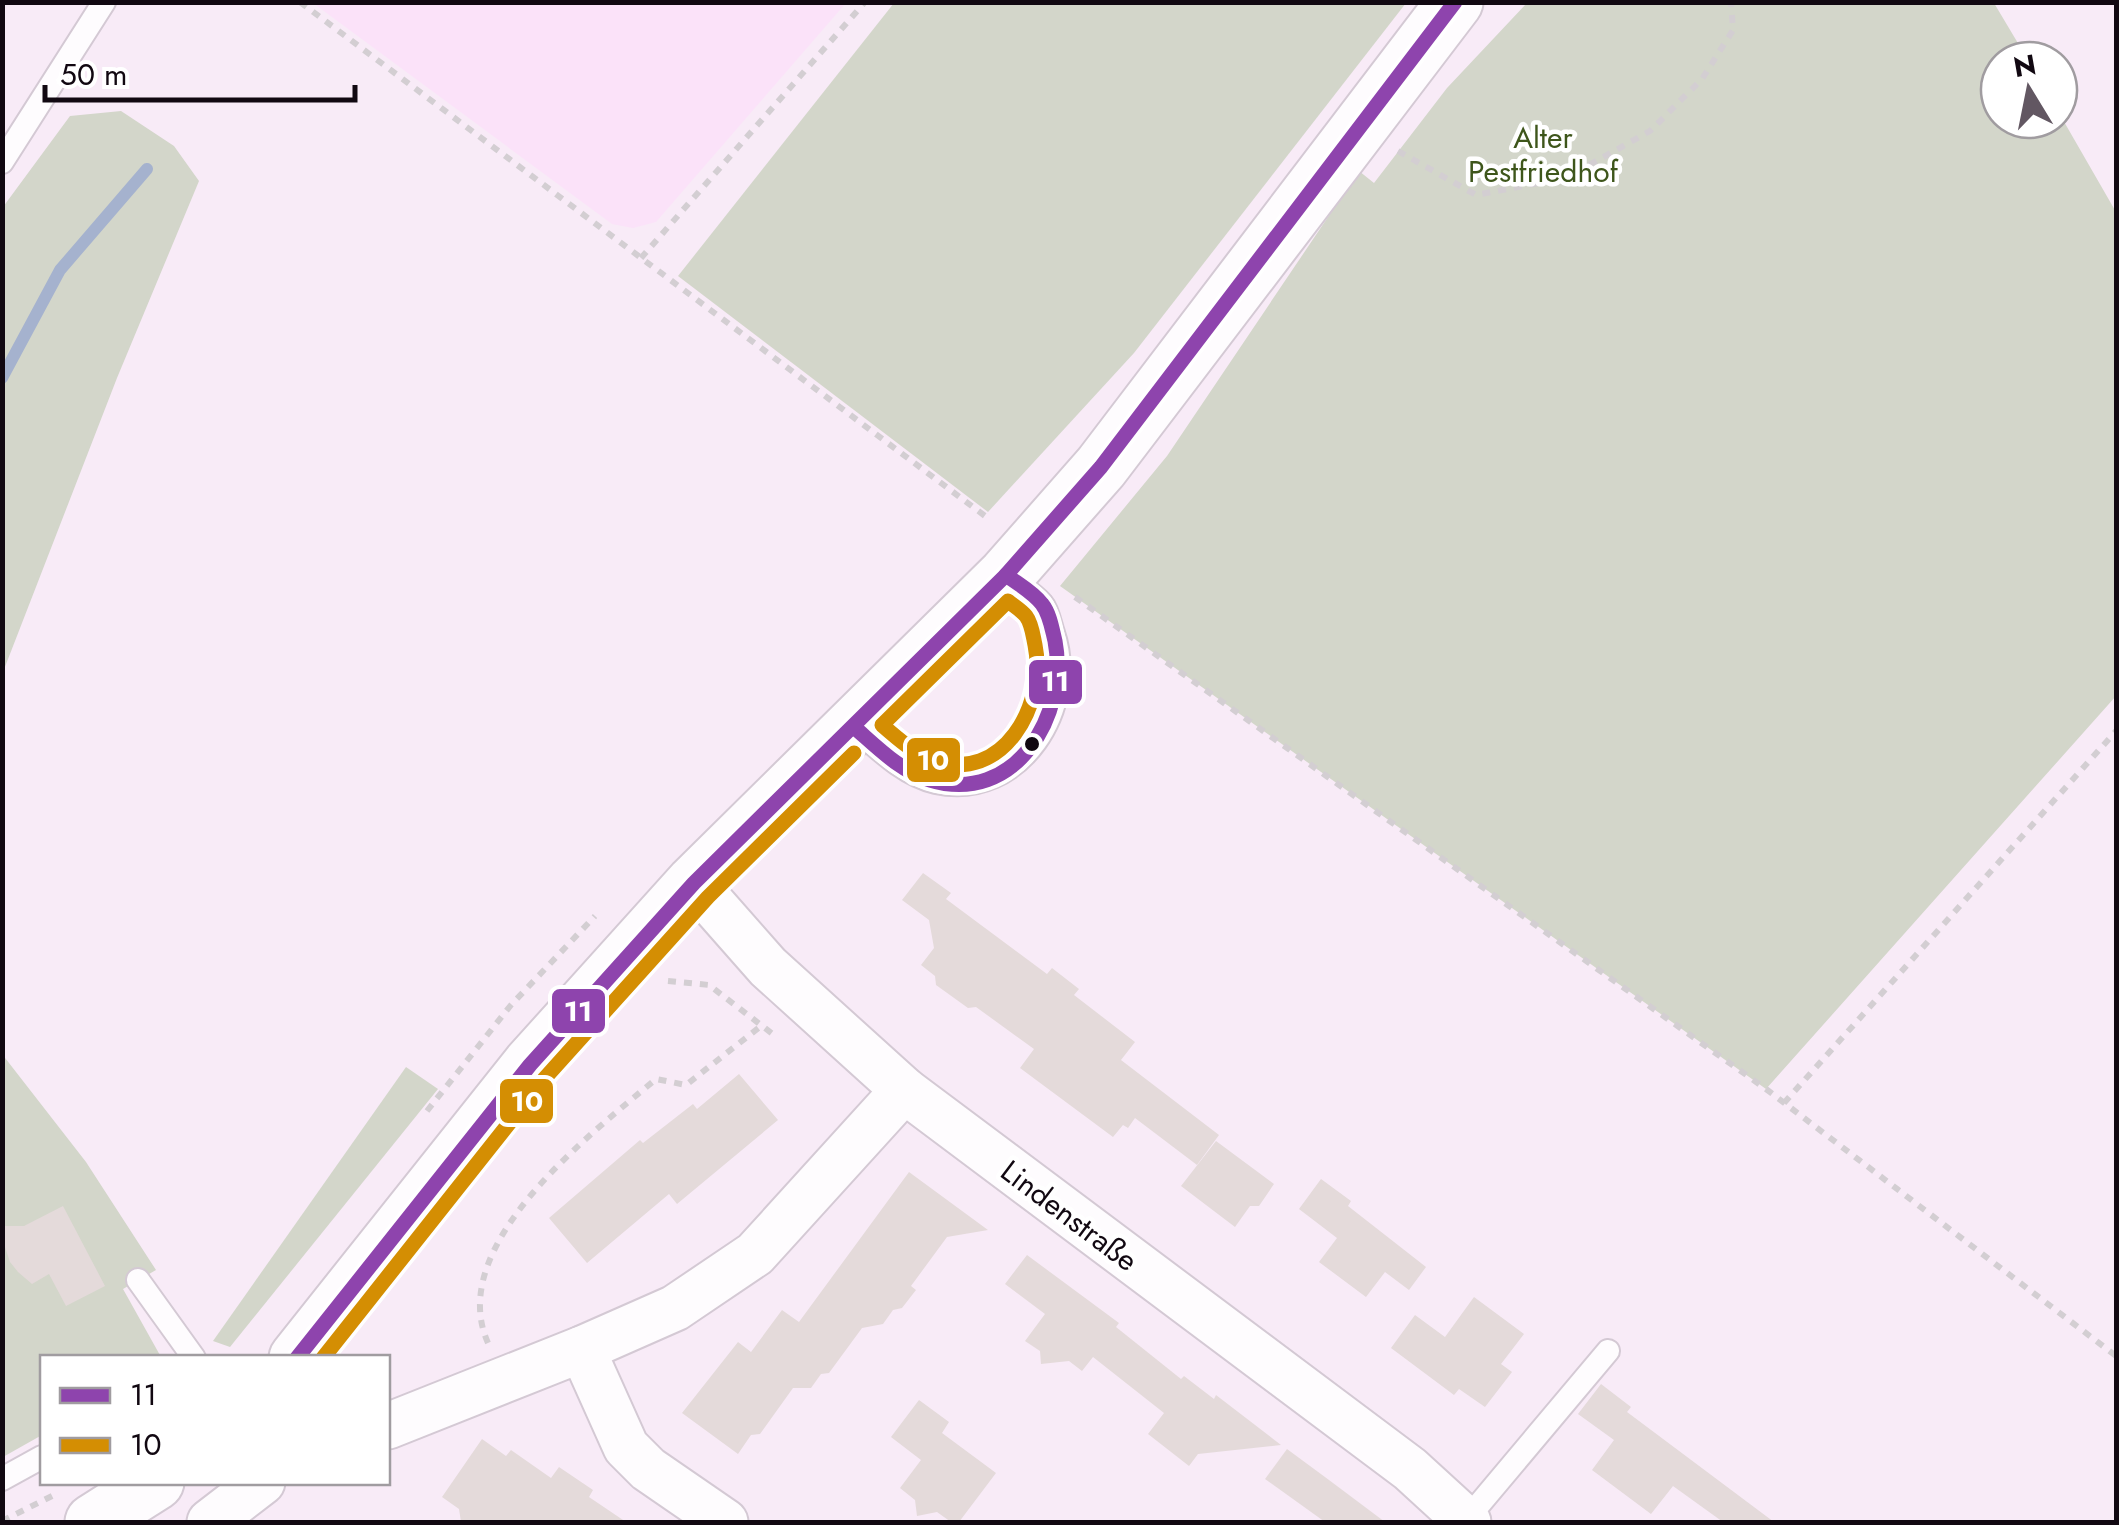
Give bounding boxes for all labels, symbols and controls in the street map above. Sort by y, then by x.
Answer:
scale bar [45,40,355,102]
north arrow [1979,40,2079,140]
text: N [2010,44,2039,88]
text: 50 m [60,53,127,96]
park label: Alter Pestfriedhof [1468,116,1620,193]
line badge: 11 [1027,658,1084,706]
text: 11 [1041,661,1069,702]
unlabelled marker [1022,734,1042,754]
line badge: 10 [905,736,962,784]
text: 10 [917,740,949,781]
line badge: 11 [550,987,607,1035]
text: 11 [564,991,592,1032]
line badge: 10 [498,1077,555,1125]
text: 10 [511,1081,543,1122]
street label: Lindenstraße [992,1150,1147,1281]
legend [40,1355,390,1485]
text: 11 [130,1373,157,1416]
text: 10 [130,1423,162,1466]

